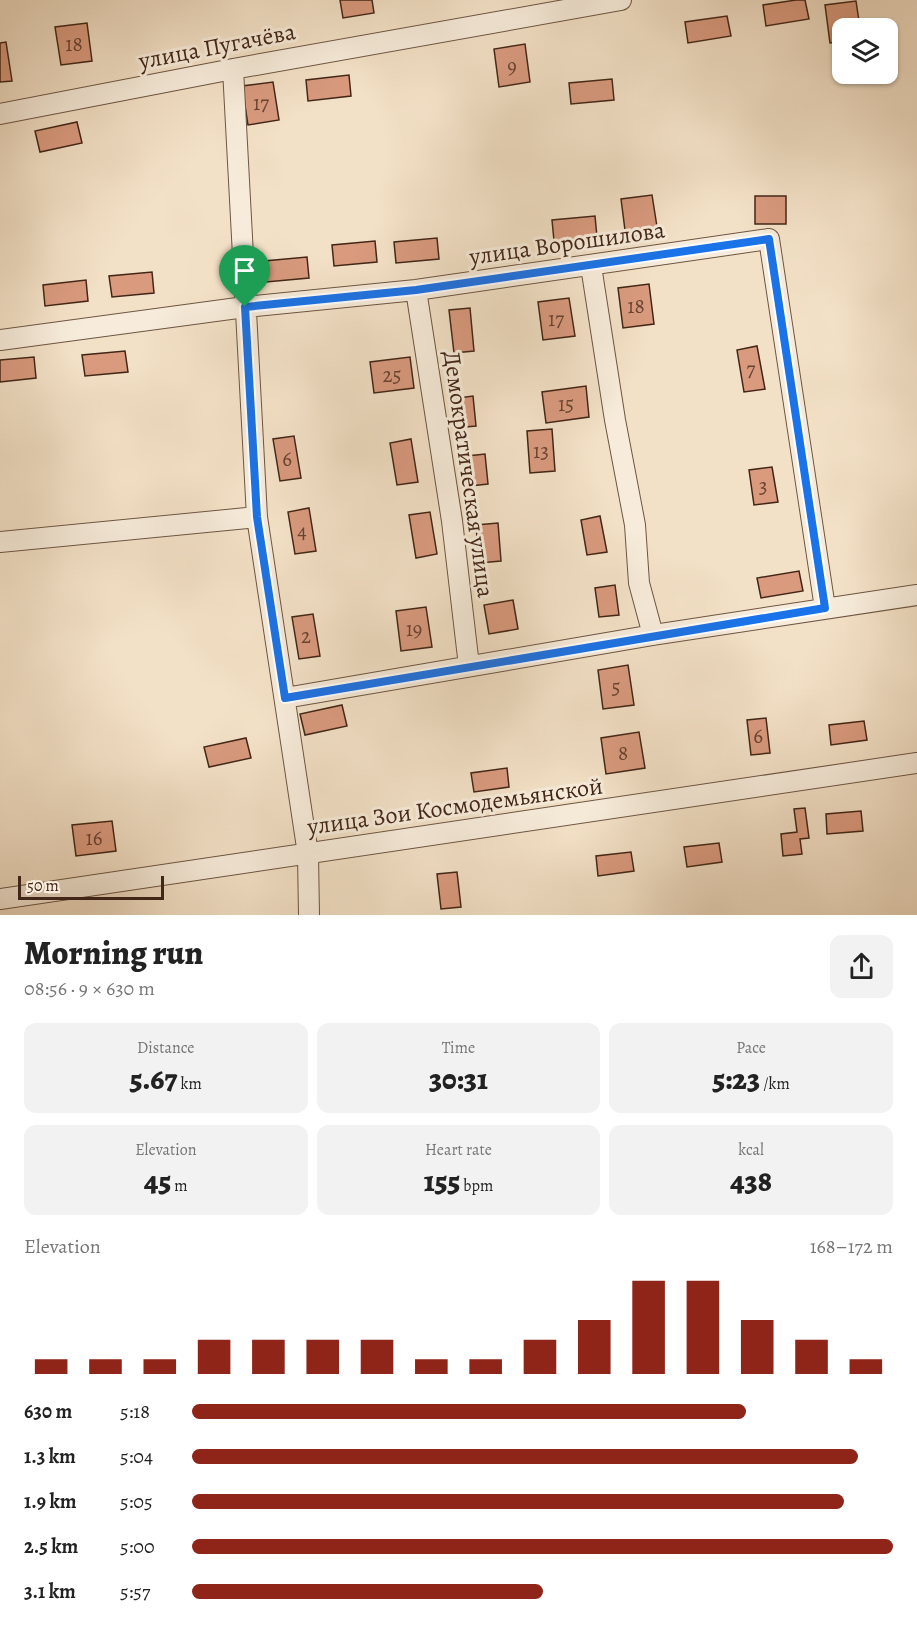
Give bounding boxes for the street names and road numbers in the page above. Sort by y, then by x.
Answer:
street label: улица Пугачёва [135,15,298,77]
street label: улица Ворошилова [466,213,667,273]
street label: Демократическая улица [436,349,502,599]
street label: улица Зои Космодемьянской [304,769,605,843]

